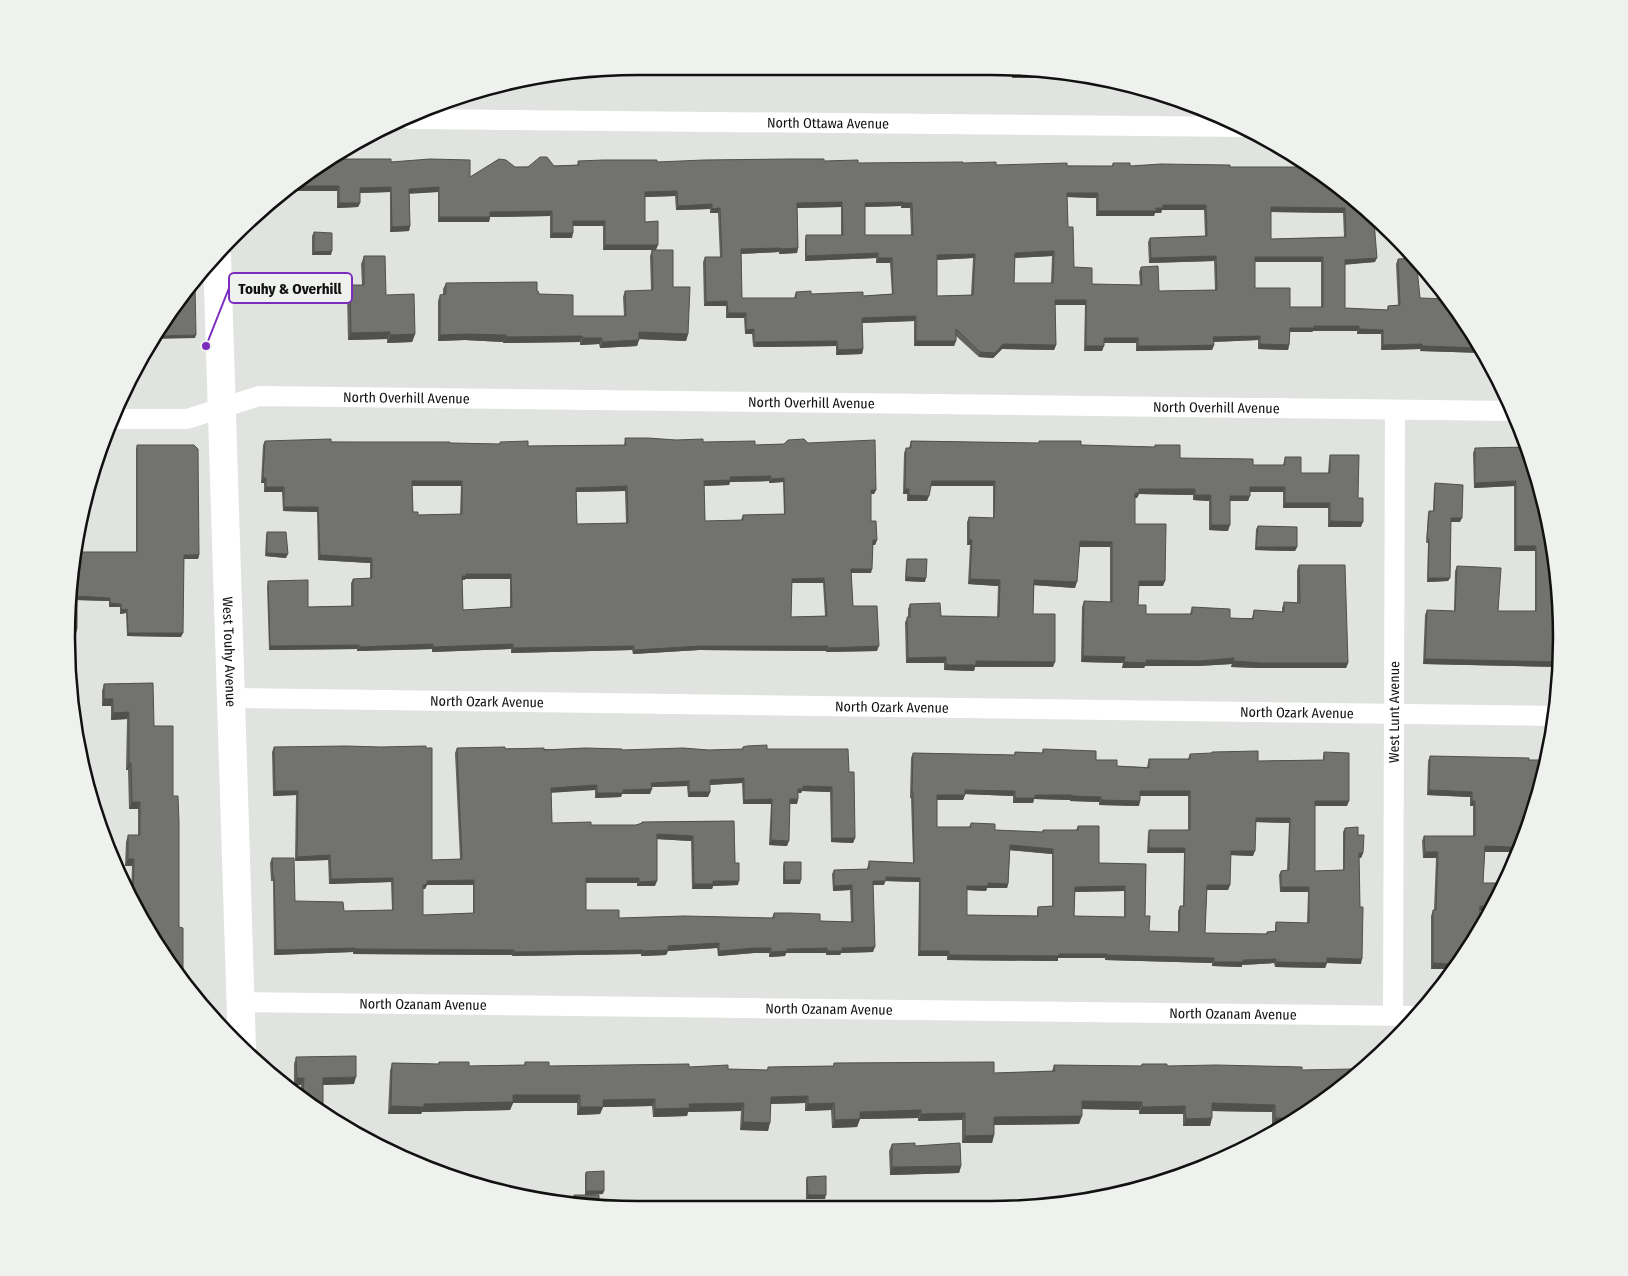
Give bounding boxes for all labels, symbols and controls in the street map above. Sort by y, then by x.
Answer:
street label: North Ottawa Avenue [767,114,889,132]
callout: Touhy & Overhill [229,273,352,303]
text: Touhy & Overhill [238,280,343,298]
street label: North Overhill Avenue [343,389,470,407]
street label: North Overhill Avenue [748,393,875,412]
street label: North Overhill Avenue [1153,398,1280,417]
street label: West Touhy Avenue [219,596,240,707]
street label: West Lunt Avenue [1385,661,1403,763]
street label: North Ozark Avenue [430,692,544,711]
street label: North Ozark Avenue [835,698,949,716]
street label: North Ozark Avenue [1240,703,1354,722]
street label: North Ozanam Avenue [359,995,487,1013]
street label: North Ozanam Avenue [765,1000,893,1018]
street label: North Ozanam Avenue [1169,1005,1297,1023]

